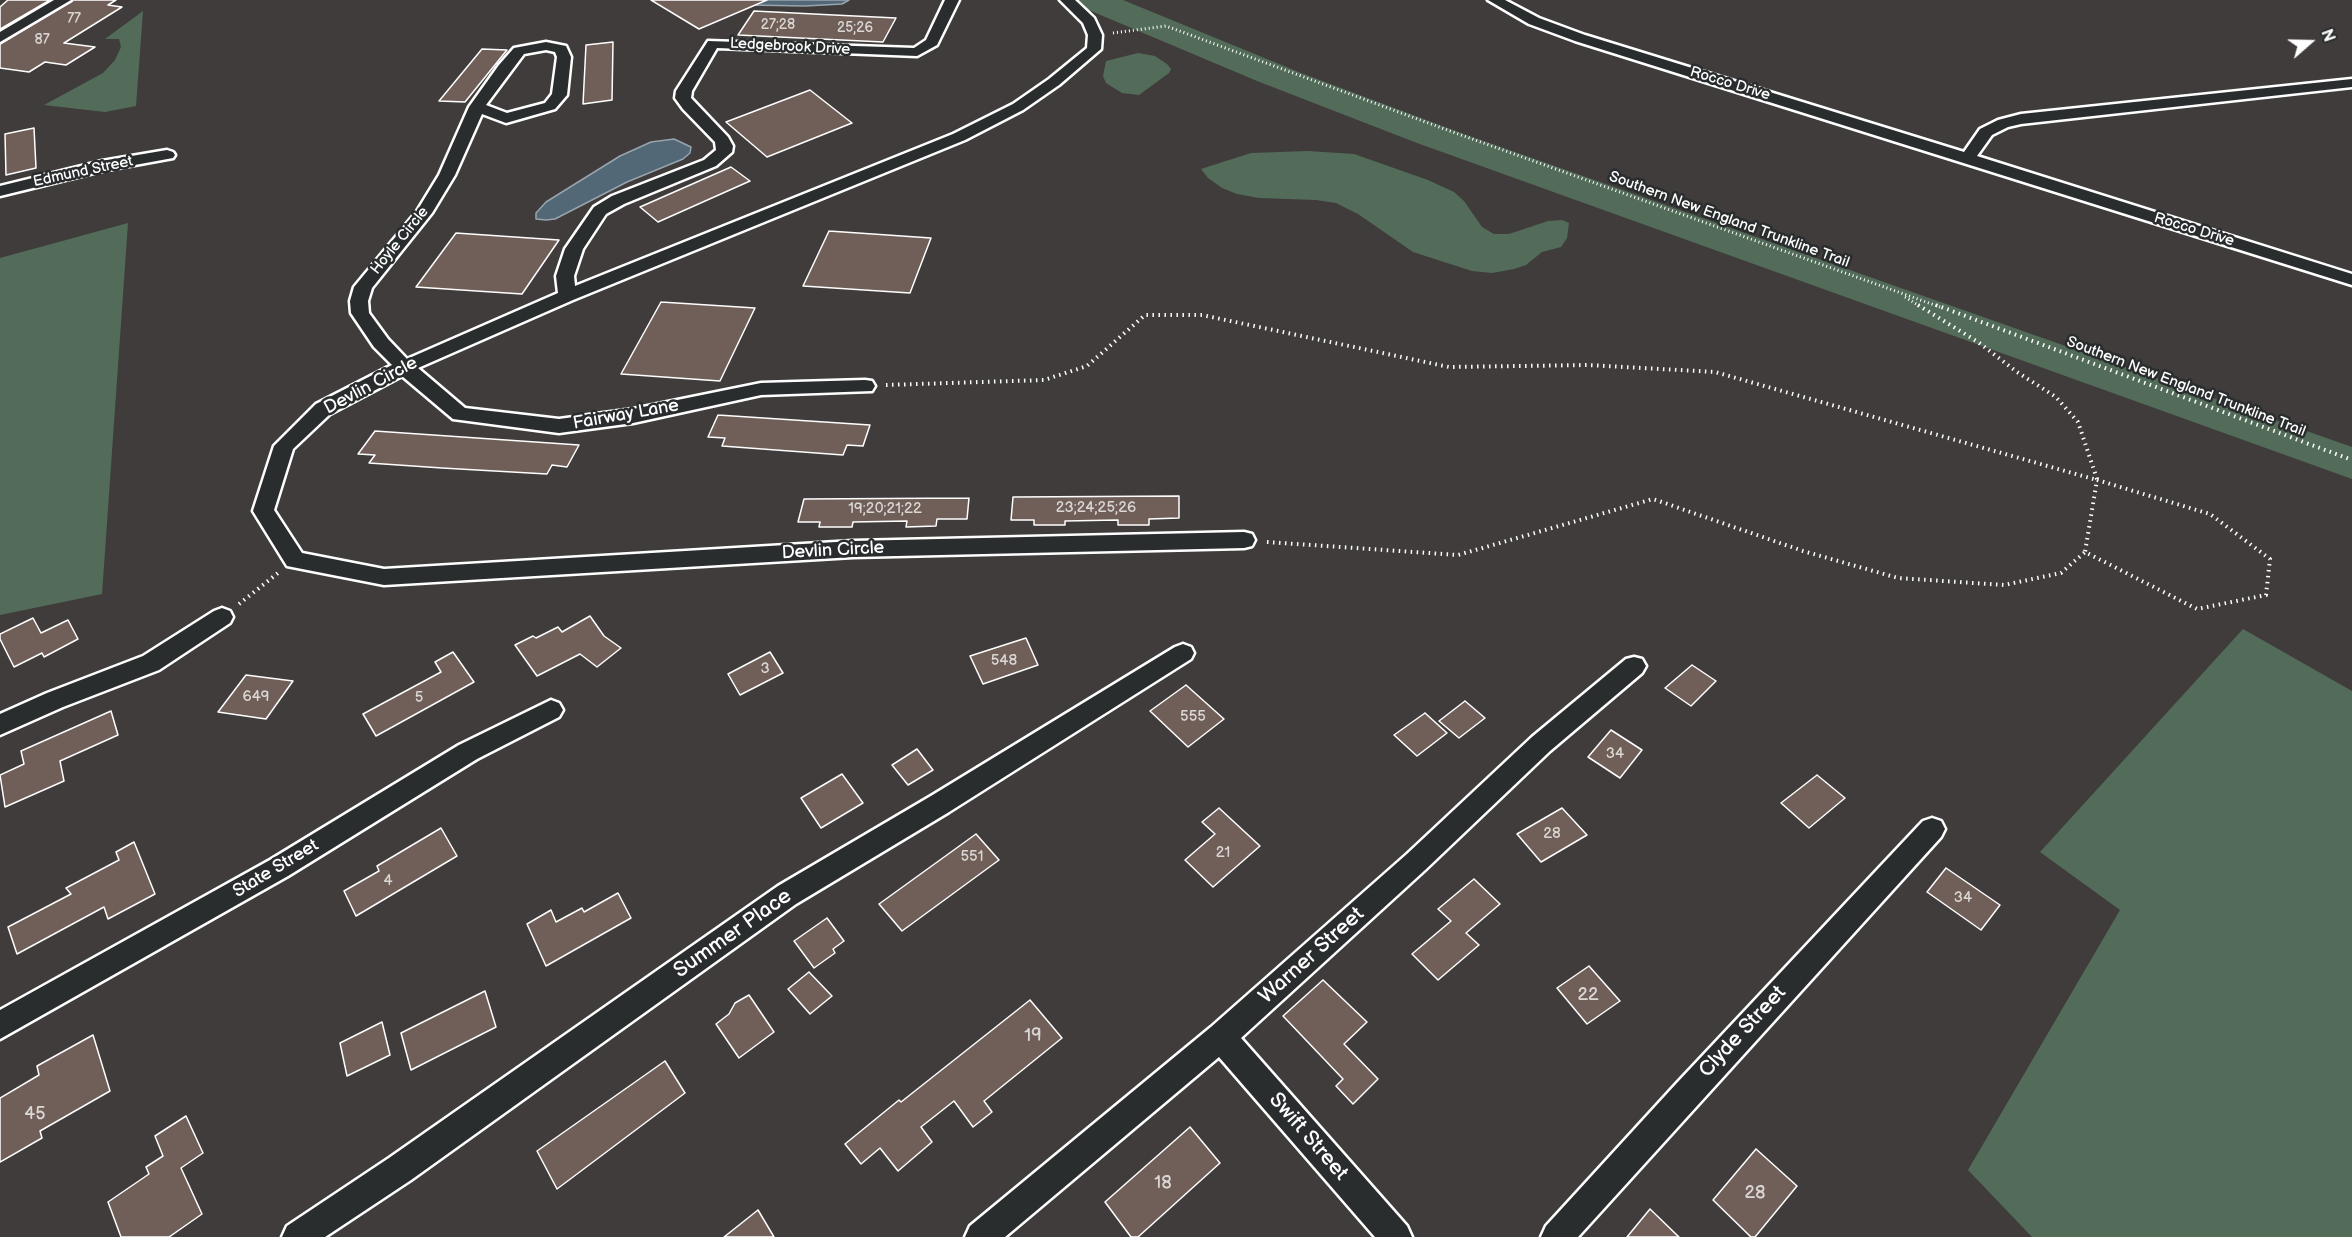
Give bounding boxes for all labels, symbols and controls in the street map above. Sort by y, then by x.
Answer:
house number: 77 [67,11,81,27]
north arrow [2280,12,2340,72]
house number: 27;28 [761,17,795,33]
house number: 25;26 [837,20,873,36]
text: N [2316,27,2338,45]
house number: 87 [34,32,50,48]
street label: Ledgebrook Drive [729,35,851,59]
street label: Rocco Drive [1688,63,1772,105]
street label: Edmund Street [32,153,134,191]
street label: Southern New England Trunkline Trail [1606,168,1852,272]
street label: Hoyle Circle [367,204,433,278]
street label: Rocco Drive [2152,209,2236,251]
street label: Southern New England Trunkline Trail [2064,333,2308,441]
street label: Devlin Circle [321,352,421,420]
street label: Fairway Lane [571,395,681,435]
house number: 23;24;25;26 [1056,499,1136,517]
house number: 19;20;21;22 [848,500,922,518]
street label: Devlin Circle [781,538,885,564]
house number: 548 [991,652,1017,670]
house number: 3 [760,660,770,678]
house number: 649 [243,688,269,706]
house number: 5 [415,689,423,707]
house number: 555 [1180,708,1206,726]
house number: 34 [1606,745,1624,763]
house number: 28 [1543,825,1561,843]
street label: State Street [229,835,323,903]
house number: 21 [1216,844,1230,862]
house number: 551 [961,848,983,866]
house number: 4 [383,872,393,890]
street label: Summer Place [669,884,797,984]
house number: 34 [1954,889,1972,907]
street label: Warner Street [1254,902,1370,1010]
street label: Clyde Street [1694,981,1792,1083]
house number: 22 [1577,984,1599,1006]
house number: 19 [1024,1025,1042,1047]
street label: Swift Street [1263,1088,1353,1186]
house number: 45 [24,1103,46,1125]
house number: 18 [1154,1172,1172,1194]
house number: 28 [1744,1182,1766,1204]

